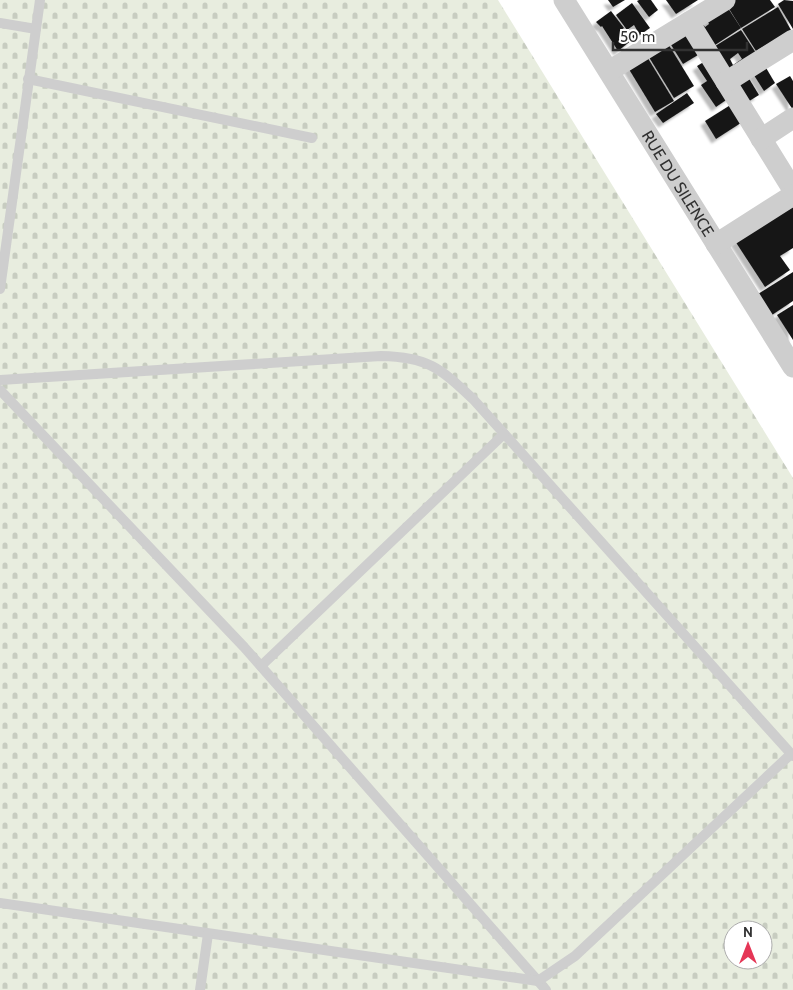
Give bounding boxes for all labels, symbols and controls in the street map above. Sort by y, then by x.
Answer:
scale bar [613,20,747,52]
text: 50 m [620,28,655,46]
street label: RUE DU SILENCE [638,127,718,240]
north arrow [723,920,773,970]
text: N [743,923,753,941]

